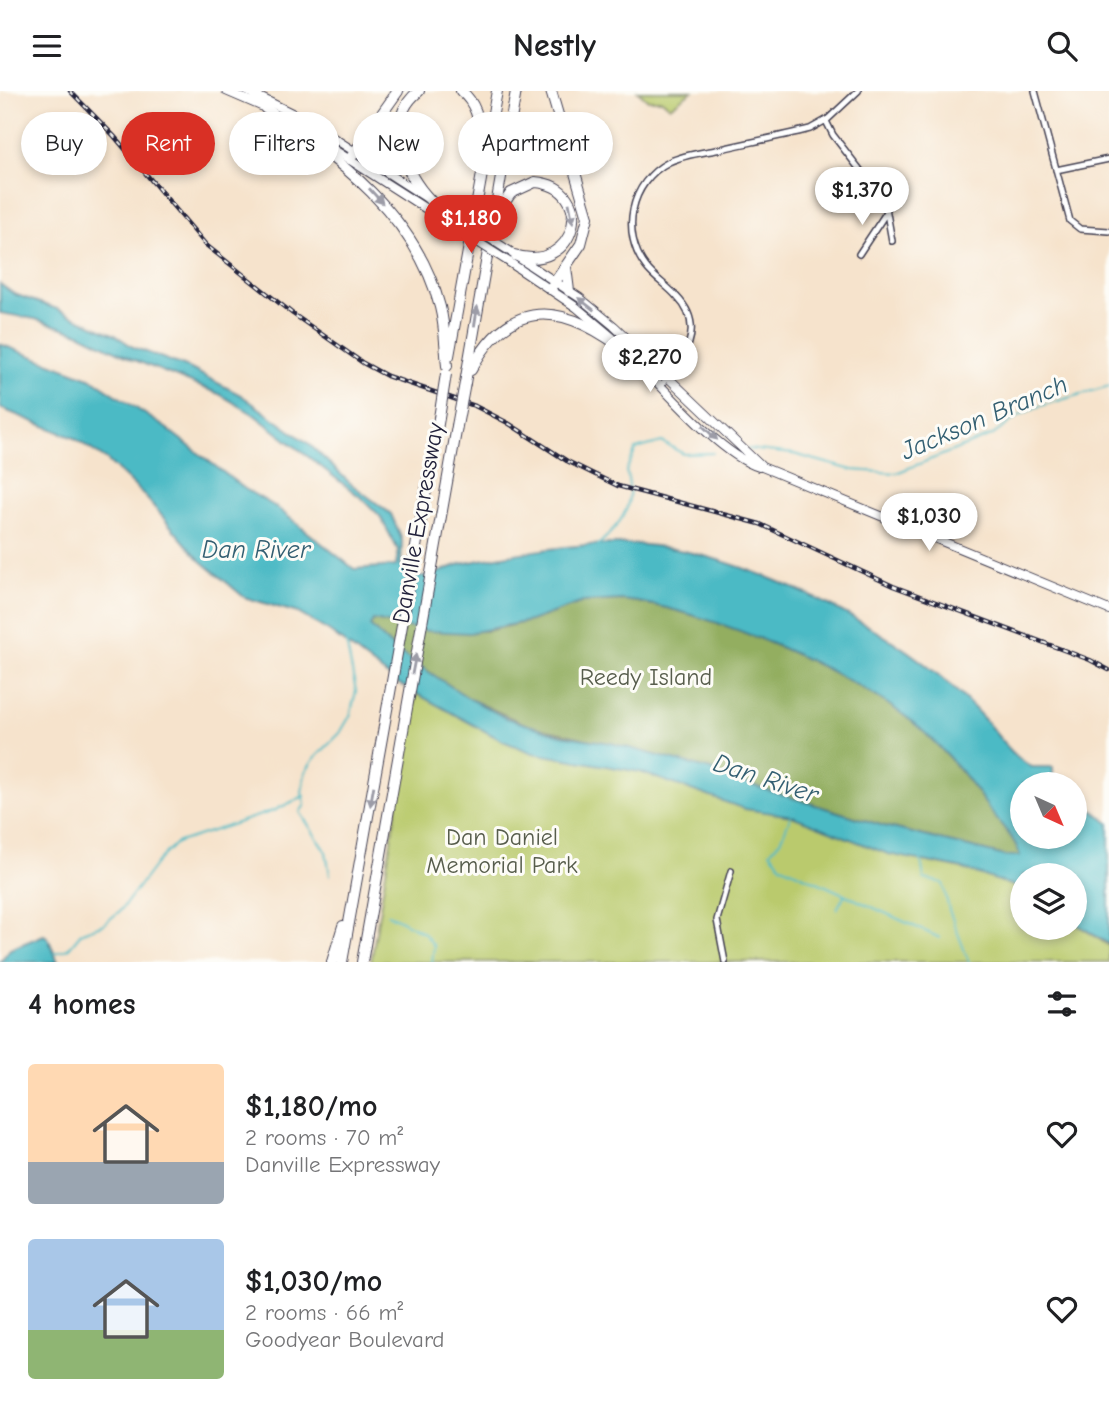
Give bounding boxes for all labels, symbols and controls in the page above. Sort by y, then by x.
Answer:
icon: menu [28,27,66,65]
text: Nestly [513,27,596,64]
icon: search [1043,27,1081,65]
chip: Buy [21,112,107,175]
chip: Rent [121,112,215,175]
chip: Filters [229,112,339,175]
chip: New [353,112,444,175]
chip: Apartment [458,112,613,175]
pin: $1,370 [805,167,919,227]
text: $1,370 [831,176,893,203]
one-way arrow [368,187,384,205]
pin: $1,180 [414,195,528,255]
one-way arrow [566,202,577,224]
text: $1,180 [440,204,502,231]
one-way arrow [578,296,596,311]
one-way arrow [471,304,482,326]
pin: $2,270 [593,335,707,394]
text: $2,270 [618,343,682,370]
water label: Jackson Branch [896,369,1072,467]
street label: Danville Expressway [387,420,449,626]
one-way arrow [701,424,718,440]
pin: $1,030 [872,493,986,553]
text: $1,030 [897,502,961,529]
water label: Dan River [202,535,312,565]
one-way arrow [409,653,420,675]
park label: Reedy Island [580,663,712,691]
water label: Dan River [709,748,823,810]
north arrow [1010,772,1087,849]
map controls [1010,772,1087,940]
one-way arrow [366,785,377,807]
park label: Dan Daniel Memorial Park [426,823,578,879]
button: layers [1010,863,1087,940]
icon: filters [1043,985,1081,1023]
text: 4 homes [28,987,135,1022]
text: $1,180/mo [245,1089,377,1124]
icon: home [84,1092,168,1176]
icon: heart [1043,1115,1081,1153]
text: 2 rooms · 70 m² [245,1124,403,1151]
text: Danville Expressway [245,1151,440,1178]
text: $1,030/mo [245,1264,382,1299]
icon: home [84,1267,168,1351]
icon: heart [1043,1290,1081,1328]
text: 2 rooms · 66 m² [245,1299,403,1326]
text: Goodyear Boulevard [245,1326,445,1353]

